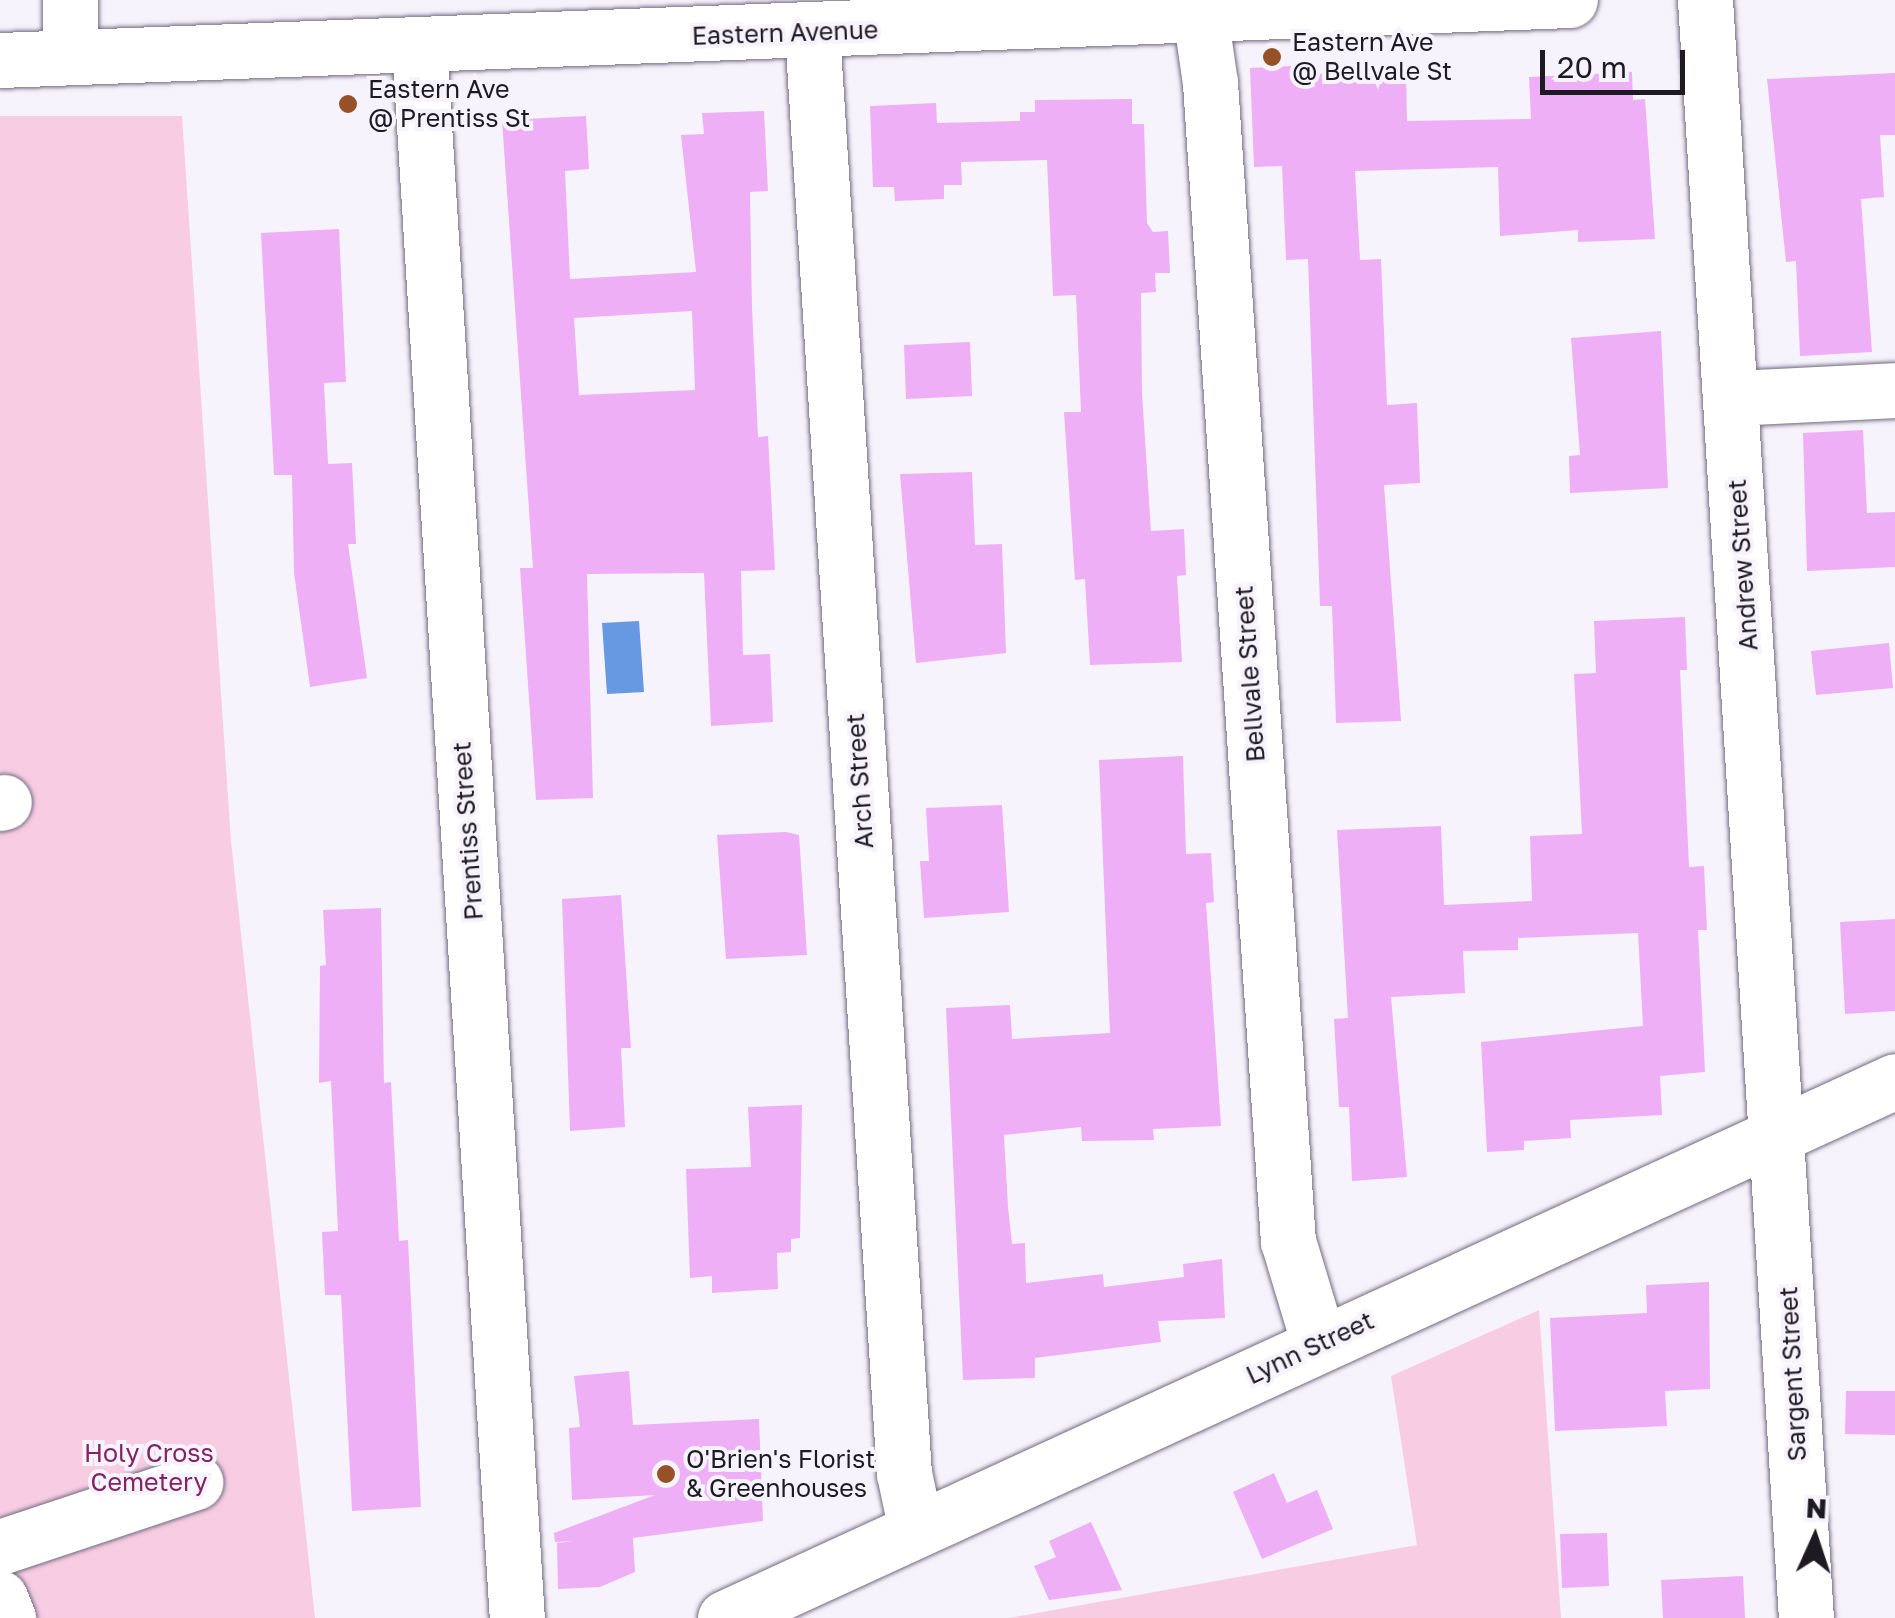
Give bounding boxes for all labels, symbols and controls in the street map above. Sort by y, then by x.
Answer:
street label: Eastern Avenue [691,15,879,51]
place label: Eastern Ave @ Bellvale St [1292,28,1452,87]
scale bar [1545,30,1690,92]
marker: Eastern Ave @ Bellvale St [1261,46,1283,68]
text: 20 m [1557,49,1627,85]
place label: Eastern Ave @ Prentiss St [368,75,530,134]
marker: Eastern Ave @ Prentiss St [337,93,359,115]
street label: Andrew Street [1722,478,1764,652]
street label: Bellvale Street [1229,585,1271,763]
street label: Arch Street [840,712,880,850]
street label: Prentiss Street [447,741,489,921]
street label: Sargent Street [1773,1286,1813,1462]
street label: Lynn Street [1241,1305,1379,1391]
park label: Holy Cross Cemetery [84,1439,214,1498]
place label: O'Brien's Florist & Greenhouses [686,1445,875,1504]
marker: O'Brien's Florist & Greenhouses [655,1463,677,1485]
north arrow [1765,1488,1865,1588]
text: N [1805,1491,1828,1525]

